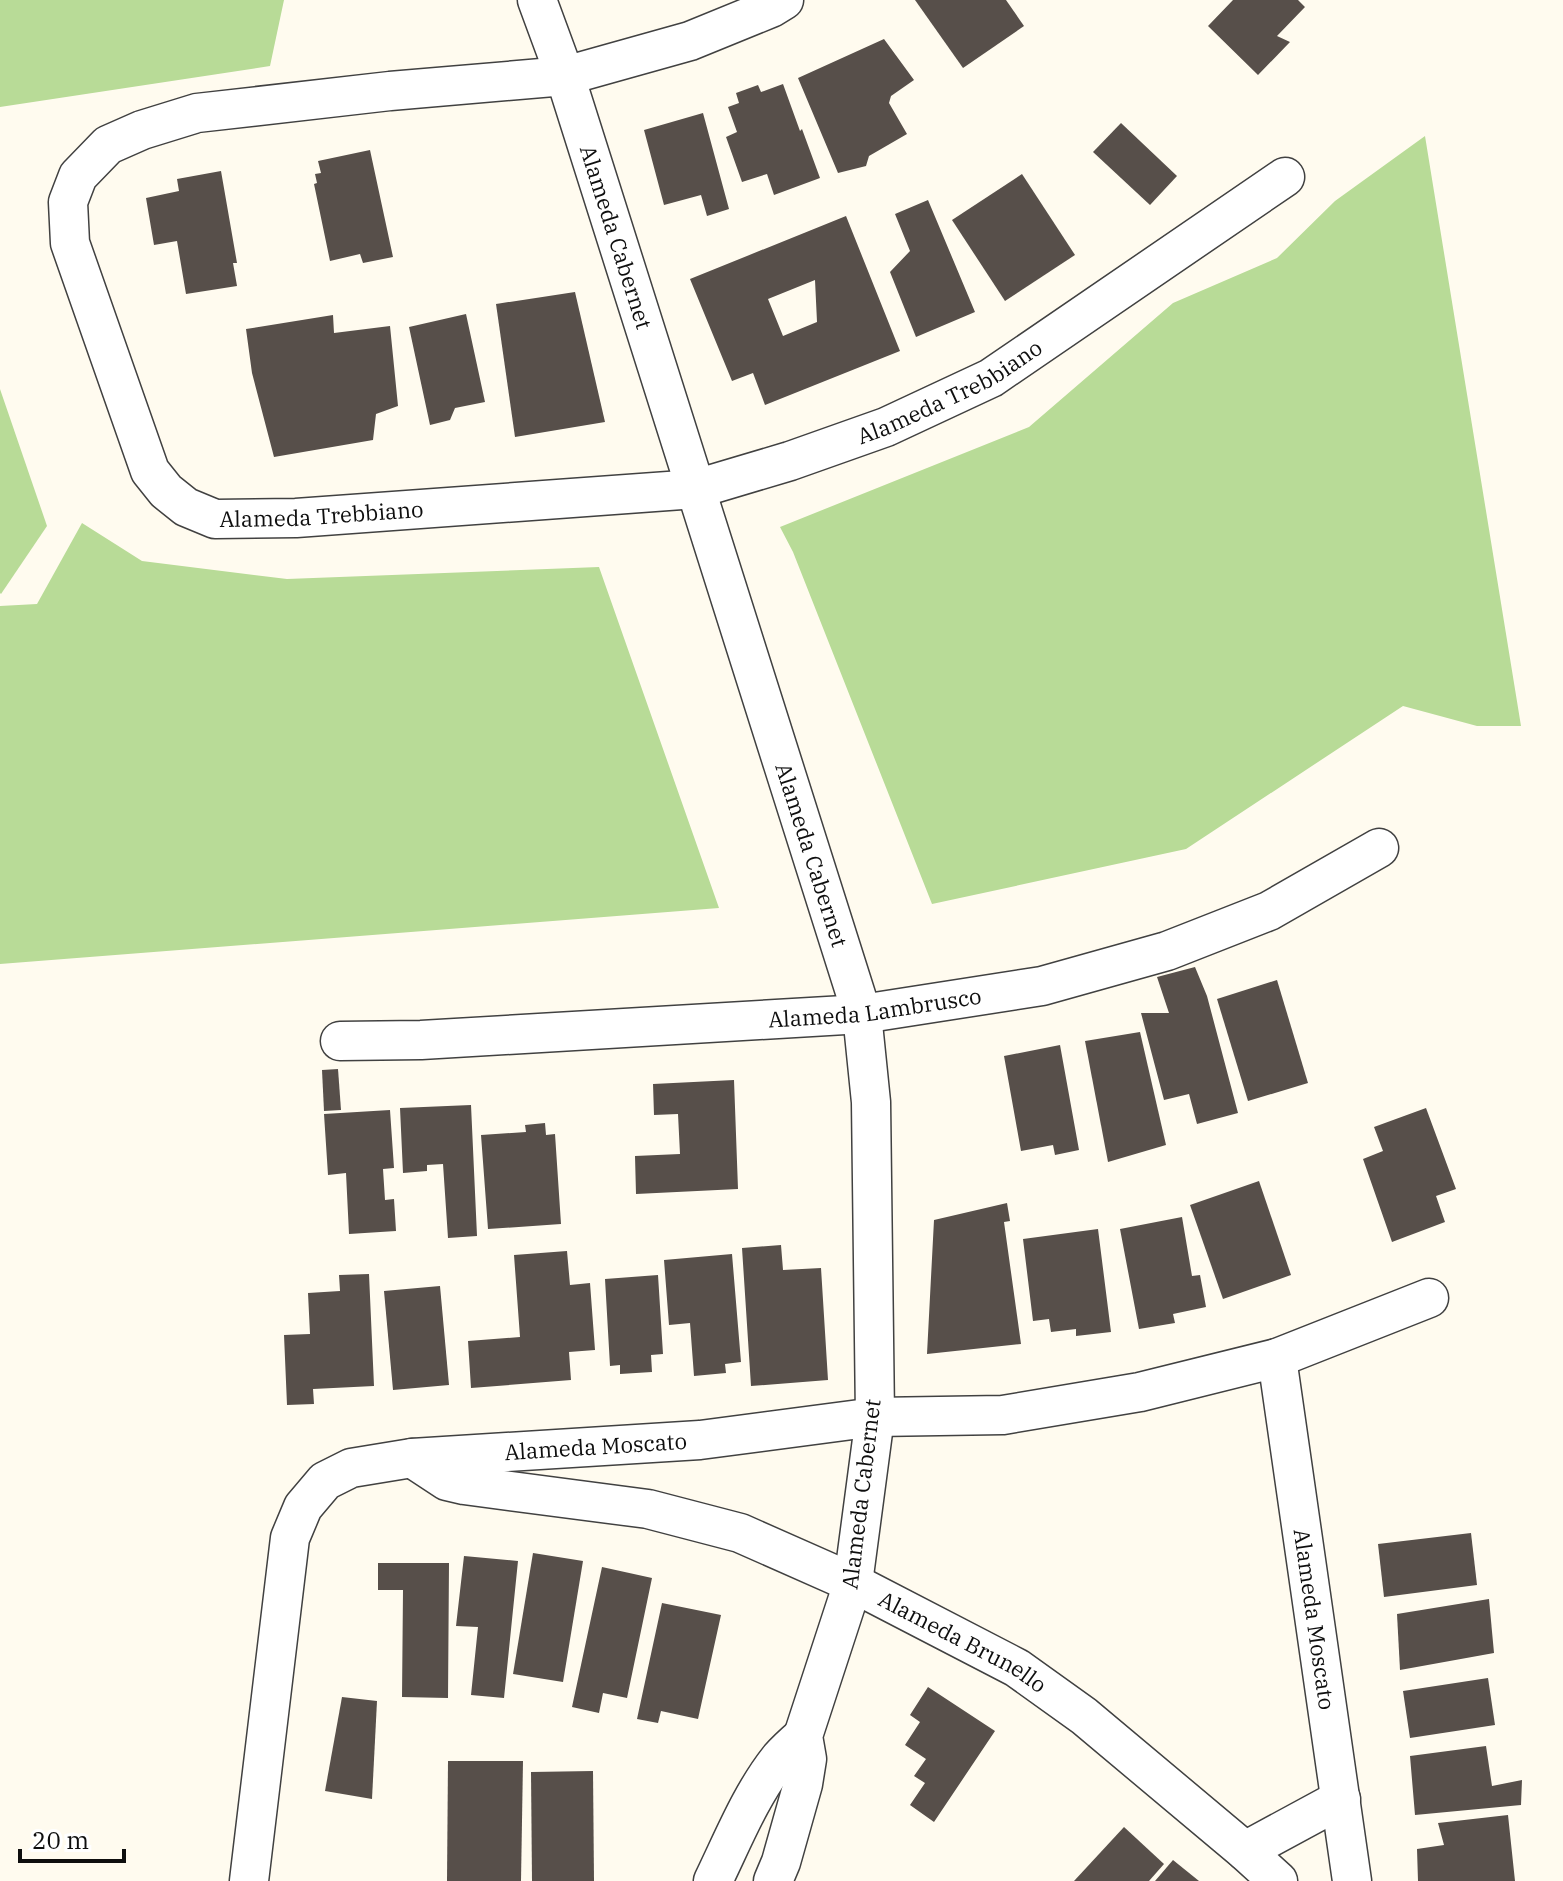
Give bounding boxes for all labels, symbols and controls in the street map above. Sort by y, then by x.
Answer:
street label: Alameda Cabernet [574,141,659,333]
street label: Alameda Trebbiano [853,332,1047,450]
street label: Alameda Trebbiano [219,494,424,533]
street label: Alameda Cabernet [769,759,855,951]
street label: Alameda Lambrusco [767,981,983,1034]
street label: Alameda Cabernet [834,1397,887,1591]
street label: Alameda Moscato [504,1426,688,1466]
street label: Alameda Moscato [1288,1527,1342,1712]
street label: Alameda Brunello [874,1584,1053,1699]
scale bar [20,1813,124,1863]
text: 20 m [32,1824,89,1856]

